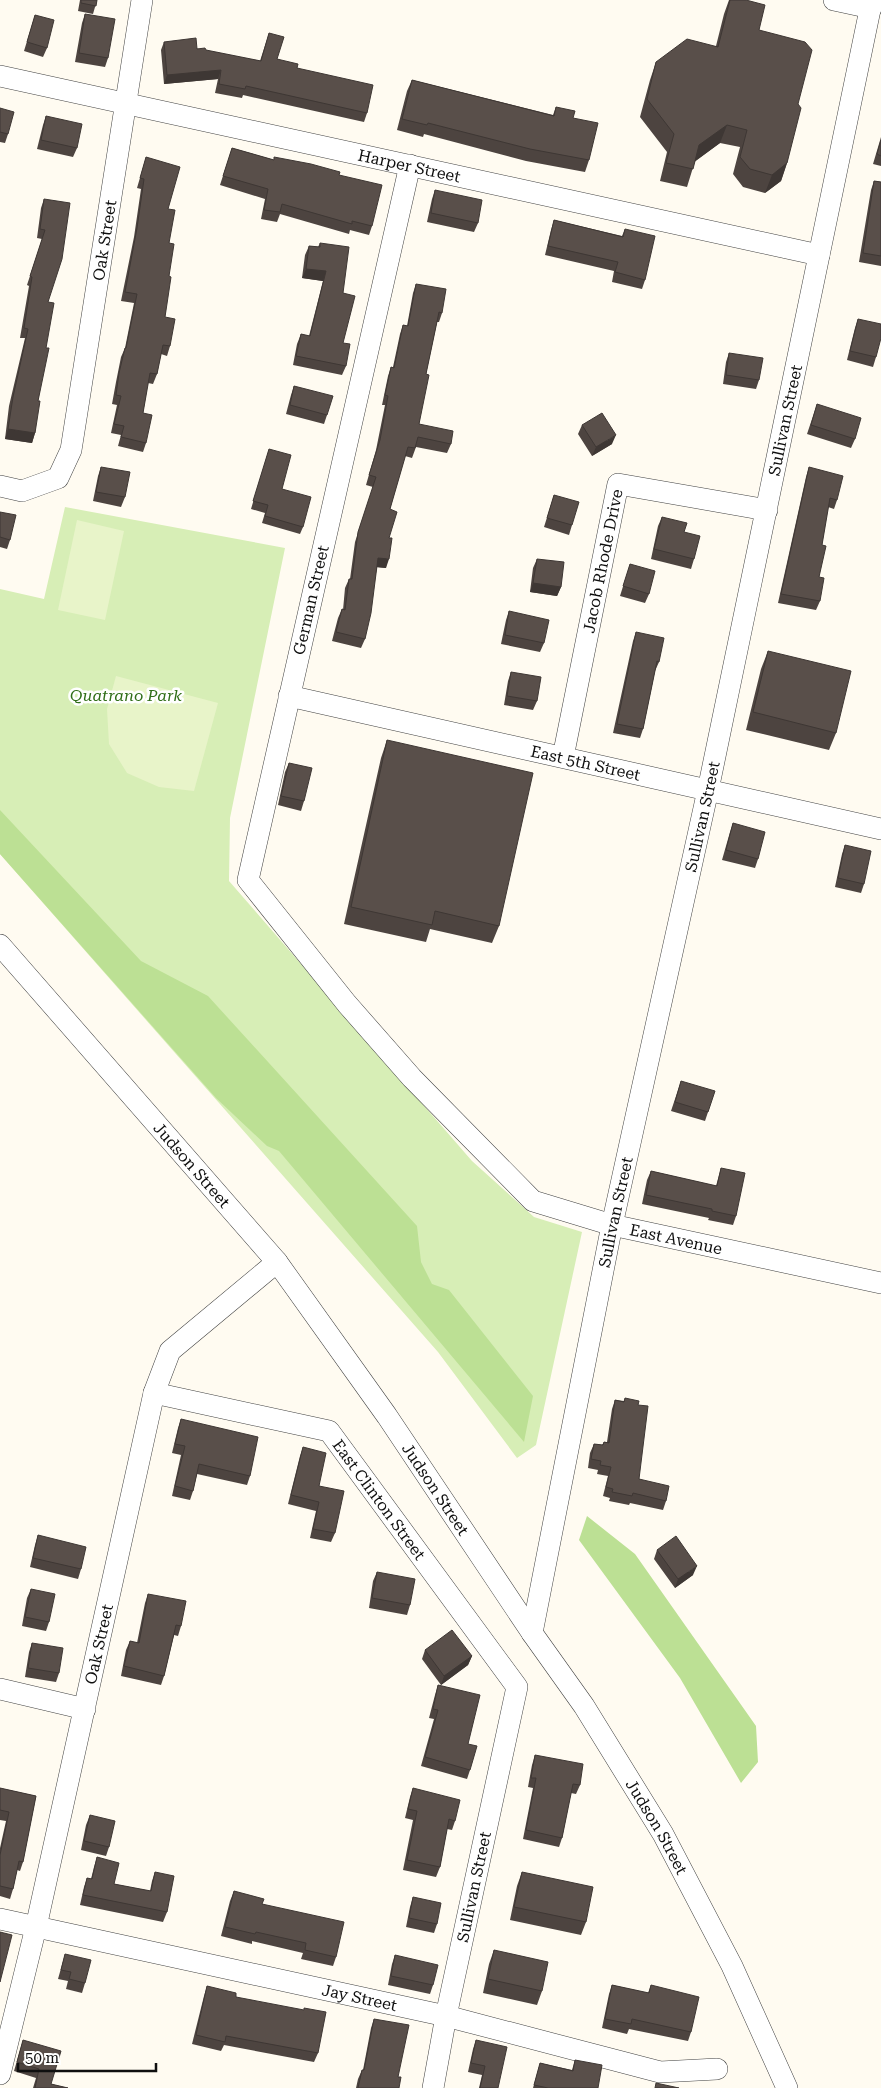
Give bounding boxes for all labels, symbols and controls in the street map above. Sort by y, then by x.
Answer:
street label: Harper Street [356,145,462,186]
street label: Oak Street [88,199,120,282]
street label: Sullivan Street [764,363,806,477]
street label: Jacob Rhode Drive [579,487,626,635]
street label: German Street [289,543,333,657]
park label: Quatrano Park [70,686,182,705]
street label: East 5th Street [529,741,642,784]
street label: Sullivan Street [681,759,723,874]
street label: Judson Street [150,1118,234,1211]
street label: Sullivan Street [594,1155,636,1269]
street label: East Avenue [628,1220,724,1258]
street label: East Clinton Street [329,1436,430,1563]
street label: Judson Street [398,1439,473,1539]
street label: Oak Street [80,1602,117,1686]
street label: Judson Street [622,1776,692,1878]
street label: Sullivan Street [453,1830,495,1944]
street label: Jay Street [320,1980,399,2015]
scale bar [18,2040,155,2072]
text: 50 m [25,2049,60,2067]

